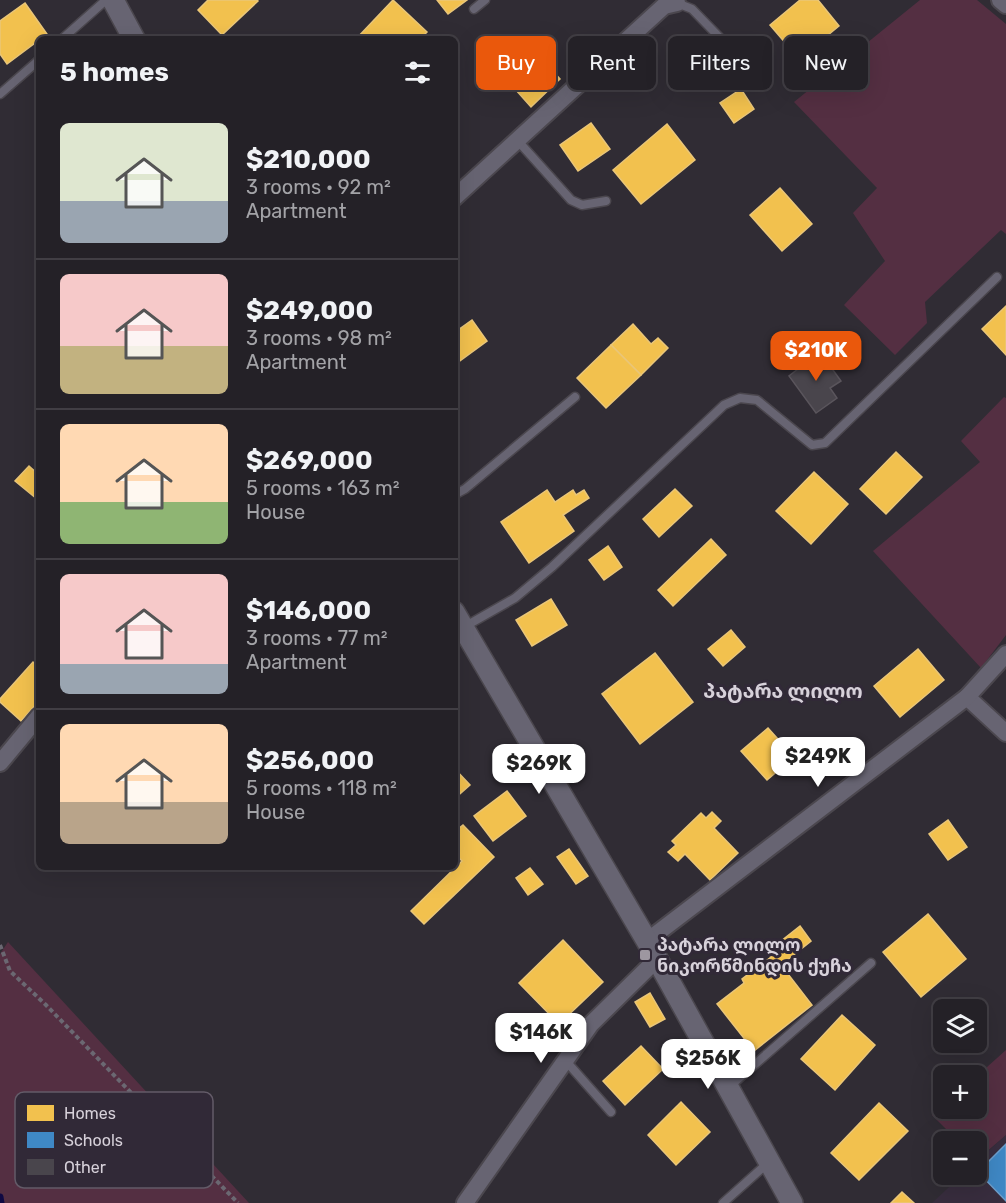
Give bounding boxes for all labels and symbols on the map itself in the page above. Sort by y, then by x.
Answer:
pin: $210K [774,331,858,382]
district label: პატარა ლილო [703,679,863,703]
pin: $249K [776,737,860,788]
pin: $269K [497,744,581,795]
place label: პატარა ლილო ნიკორწმინდის ქუჩა [657,934,852,977]
marker: პატარა ლილო ნიკორწმინდის ქუჩა [638,948,652,962]
pin: $146K [499,1013,583,1064]
pin: $256K [666,1039,750,1090]
legend [15,1092,213,1188]
text: Homes [64,1104,116,1123]
text: Schools [64,1131,123,1150]
text: Other [64,1158,106,1177]

